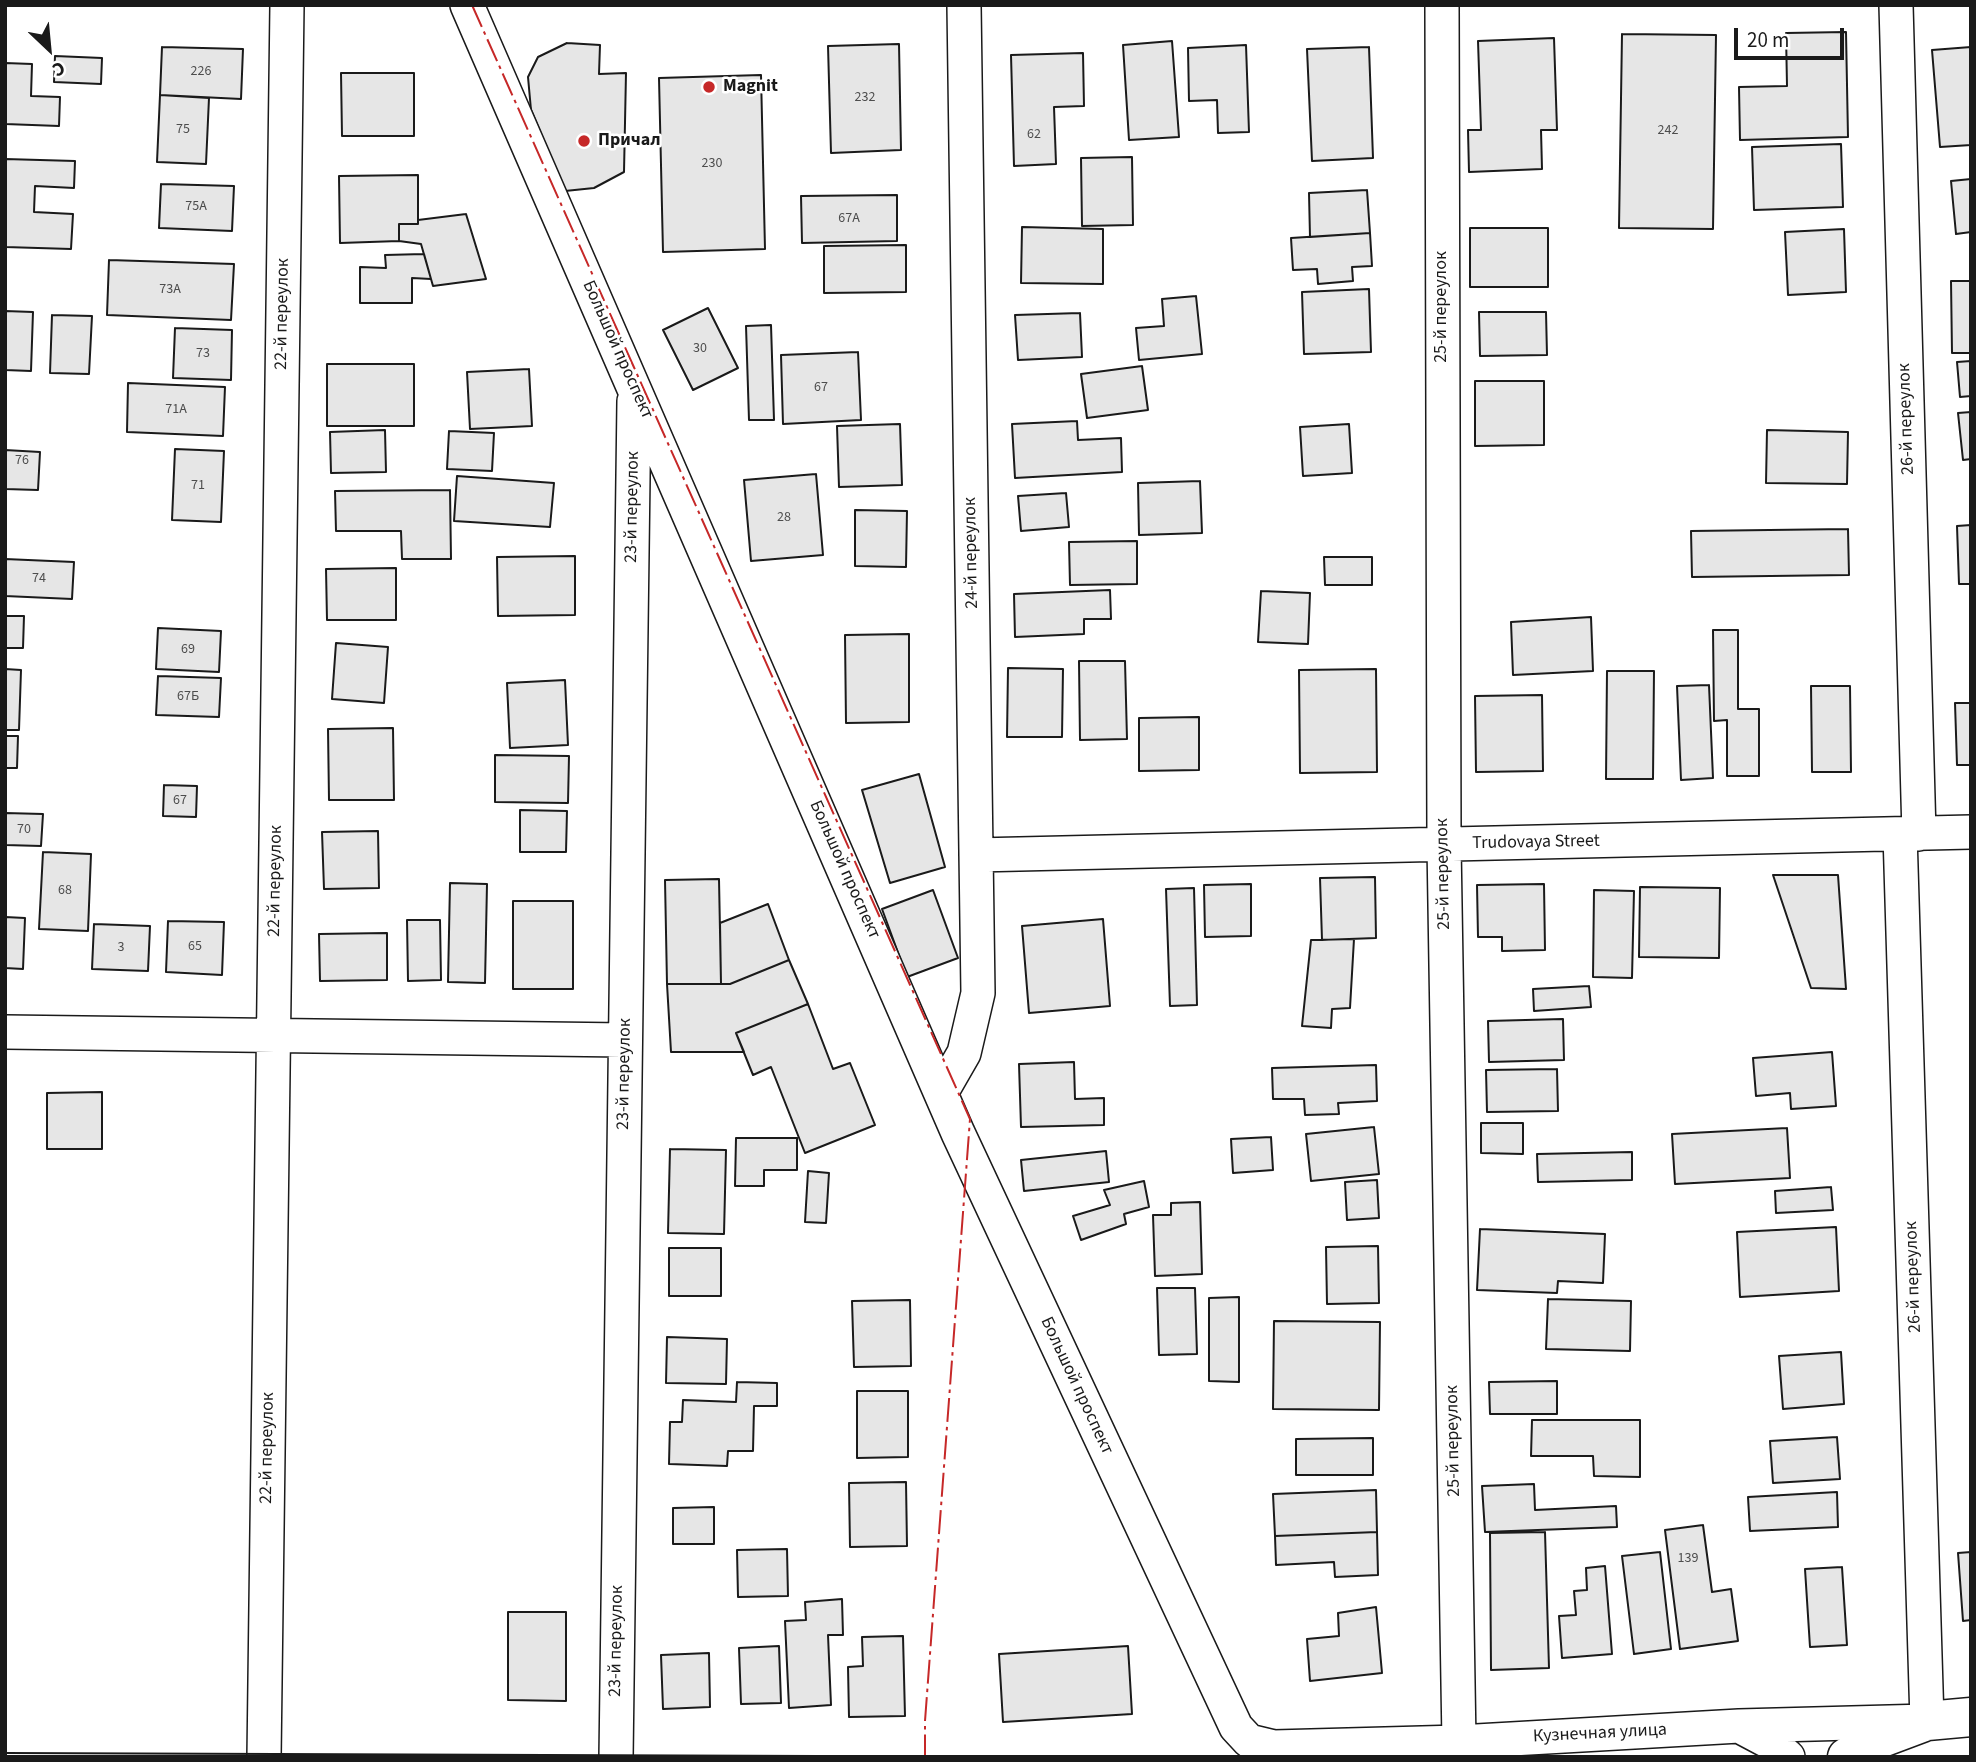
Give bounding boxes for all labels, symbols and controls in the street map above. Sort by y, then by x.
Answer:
north arrow [14,14,84,84]
scale bar [1738,14,1848,58]
text: 20 m [1747,25,1789,55]
text: С [48,54,69,83]
house number: 226 [191,64,211,80]
place label: Magnit [723,76,778,98]
marker: Magnit [701,79,717,95]
house number: 232 [855,90,875,106]
house number: 75 [176,122,190,138]
house number: 242 [1658,123,1678,139]
house number: 62 [1027,127,1041,143]
place label: Причал [598,130,660,152]
marker: Причал [576,133,592,149]
house number: 230 [702,156,722,172]
house number: 75А [185,199,207,215]
house number: 67А [838,211,860,227]
street label: 25-й переулок [1431,251,1453,363]
street label: 22-й переулок [271,258,295,370]
street label: Большой проспект [577,277,657,423]
house number: 73А [159,282,181,298]
house number: 30 [693,341,707,357]
house number: 73 [196,346,210,362]
street label: 26-й переулок [1894,363,1920,475]
house number: 67 [814,380,828,396]
house number: 71А [165,402,187,418]
street label: 23-й переулок [621,451,645,563]
house number: 76 [15,453,29,469]
house number: 71 [191,478,205,494]
street label: 24-й переулок [960,497,984,609]
house number: 28 [777,510,791,526]
house number: 74 [32,571,46,587]
house number: 69 [181,642,195,658]
house number: 67Б [177,689,199,705]
house number: 67 [173,793,187,809]
street label: Большой проспект [804,797,884,943]
street label: 25-й переулок [1432,818,1456,930]
house number: 70 [17,822,31,838]
street label: 22-й переулок [264,825,288,937]
street label: Trudovaya Street [1472,831,1600,855]
house number: 68 [58,883,72,899]
house number: 65 [188,939,202,955]
house number: 3 [118,940,124,956]
street label: 23-й переулок [613,1018,637,1130]
street label: 26-й переулок [1901,1221,1927,1333]
street label: Большой проспект [1035,1314,1117,1458]
street label: 25-й переулок [1442,1385,1466,1497]
street label: 22-й переулок [256,1392,280,1504]
house number: 139 [1678,1551,1698,1567]
street label: 23-й переулок [605,1585,629,1697]
street label: Кузнечная улица [1533,1720,1667,1748]

